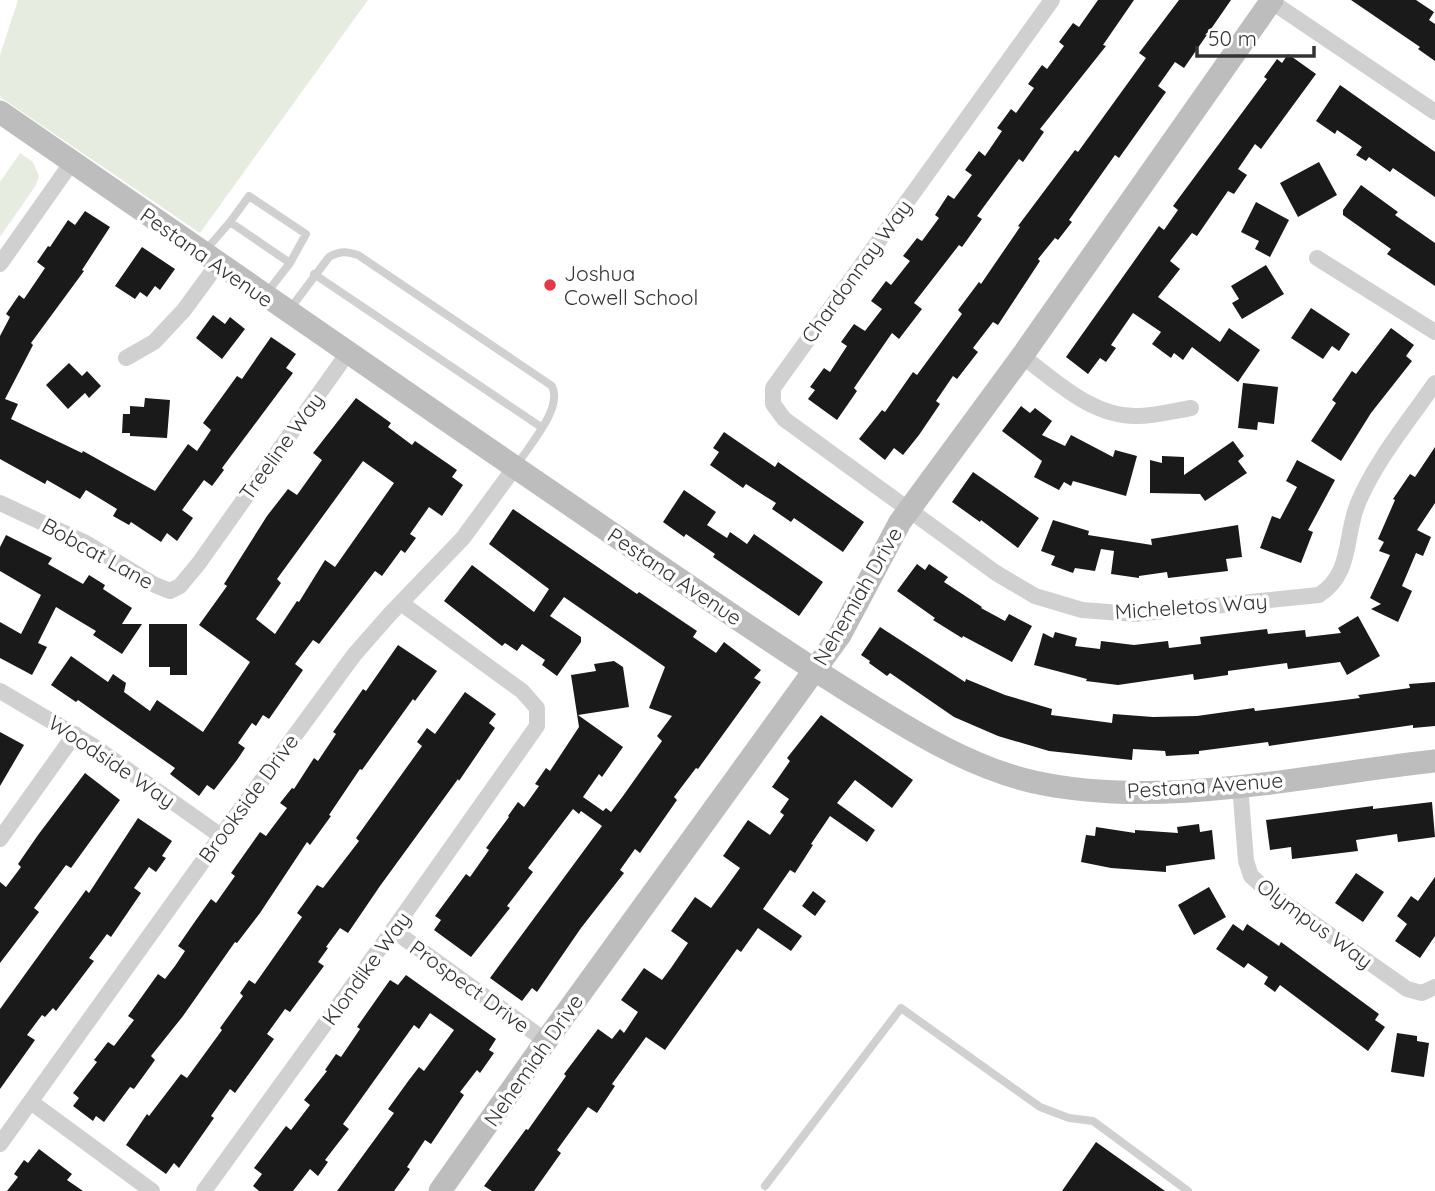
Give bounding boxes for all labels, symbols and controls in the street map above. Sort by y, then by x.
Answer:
scale bar [1197,14,1314,58]
text: 50 m [1208,25,1257,51]
street label: Chardonnay Way [795,194,917,348]
street label: Pestana Avenue [136,202,278,312]
place label: Joshua Cowell School [564,260,698,310]
marker: Joshua Cowell School [542,277,558,293]
street label: Treeline Way [233,387,329,505]
street label: Bobcat Lane [38,512,158,594]
street label: Pestana Avenue [603,522,747,630]
street label: Nehemiah Drive [807,522,907,670]
street label: Micheletos Way [1114,588,1268,624]
street label: Woodside Way [44,709,180,813]
street label: Brookside Drive [193,728,303,868]
street label: Pestana Avenue [1126,767,1284,803]
street label: Olympus Way [1252,872,1378,974]
street label: Klondike Way [316,906,416,1030]
street label: Prospect Drive [405,934,535,1038]
street label: Nehemiah Drive [478,989,588,1131]

